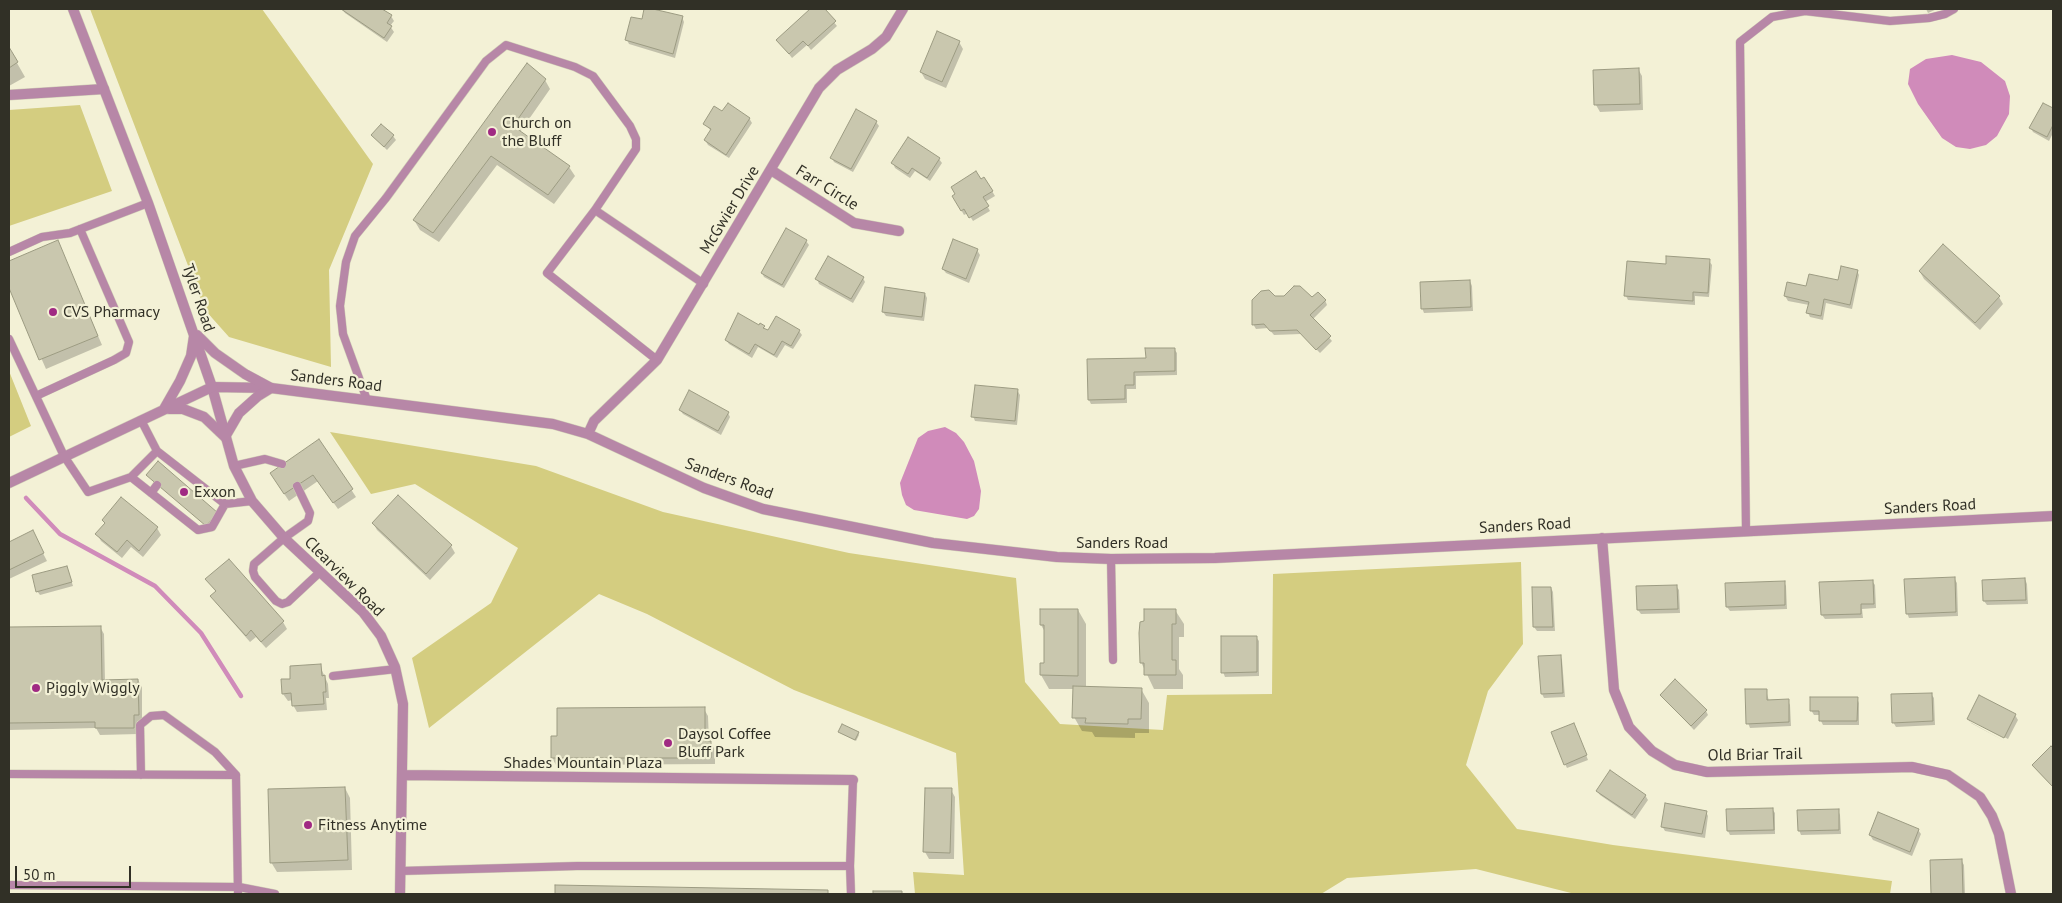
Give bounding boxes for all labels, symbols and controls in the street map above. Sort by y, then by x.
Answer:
place label: Church on the Bluff [502,113,572,151]
marker: Church on the Bluff [486,126,498,138]
street label: Farr Circle [792,161,862,215]
street label: McGwier Drive [696,162,764,258]
street label: Tyler Road [177,261,219,335]
place label: CVS Pharmacy [63,302,160,322]
marker: CVS Pharmacy [47,306,59,318]
street label: Sanders Road [289,366,383,396]
street label: Sanders Road [682,454,776,504]
place label: Exxon [194,482,236,502]
marker: Exxon [178,486,190,498]
street label: Sanders Road [1883,495,1977,519]
street label: Sanders Road [1478,514,1572,538]
street label: Clearview Road [300,533,388,621]
street label: Sanders Road [1076,533,1168,553]
place label: Piggly Wiggly [46,678,140,698]
marker: Piggly Wiggly [30,682,42,694]
place label: Daysol Coffee Bluff Park [678,724,771,762]
marker: Daysol Coffee Bluff Park [662,737,674,749]
street label: Old Briar Trail [1707,745,1803,765]
street label: Shades Mountain Plaza [504,753,662,773]
place label: Fitness Anytime [318,815,427,835]
marker: Fitness Anytime [302,819,314,831]
scale bar [18,856,134,888]
text: 50 m [23,865,56,884]

